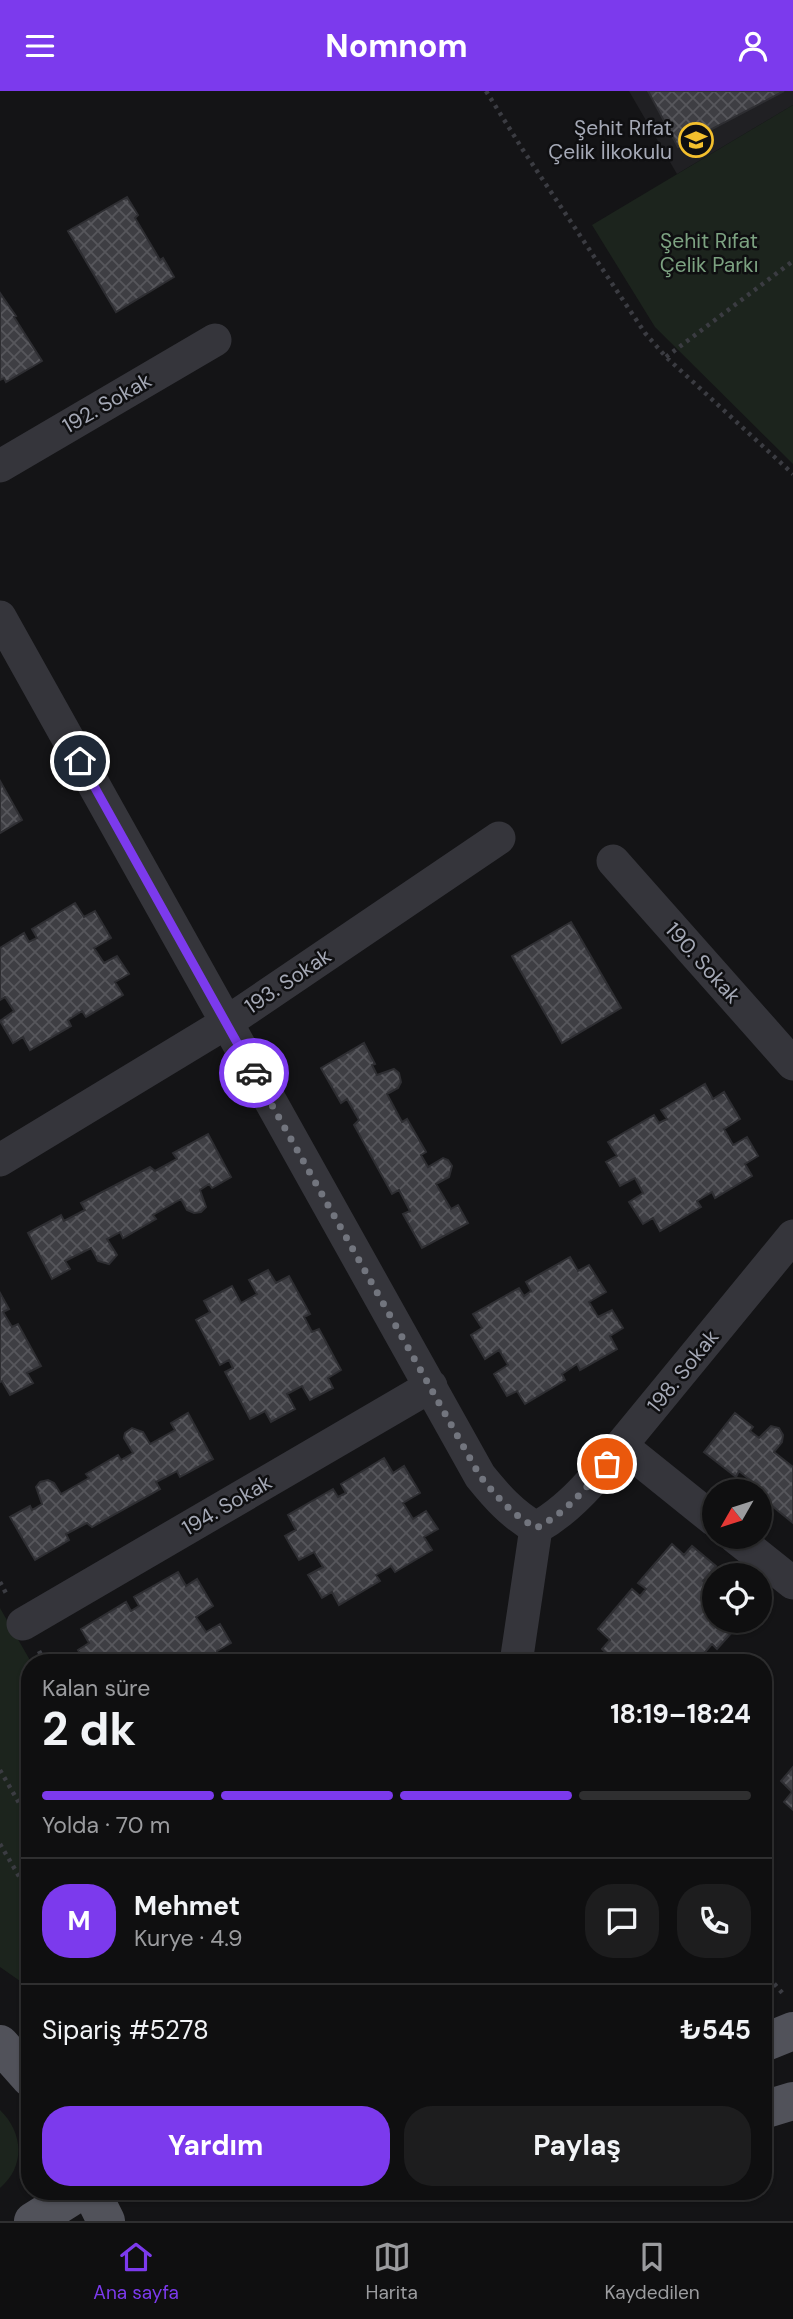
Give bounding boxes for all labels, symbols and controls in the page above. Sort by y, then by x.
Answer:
text: Nomnom [325,25,468,67]
icon: menu [21,27,59,65]
icon: person [734,27,772,65]
place label: Şehit Rıfat Çelik İlkokulu [548,114,672,166]
school or university icon: Şehit Rıfat Çelik İlkokulu [677,121,715,159]
park label: Şehit Rıfat Çelik Parkı [660,227,758,279]
street label: 192. Sokak [57,366,157,440]
pin [50,731,110,791]
icon: home [61,742,99,780]
street label: 190. Sokak [659,916,747,1010]
street label: 193. Sokak [239,942,337,1020]
courier [219,1038,289,1108]
icon: car [235,1054,273,1092]
street label: 198. Sokak [641,1323,725,1418]
pin [577,1434,637,1494]
icon: bag [588,1445,626,1483]
street label: 194. Sokak [177,1468,277,1542]
north arrow [702,1479,772,1549]
map controls [702,1479,772,1633]
button: locate [702,1563,772,1633]
text: Kalan süre [42,1673,150,1703]
text: 18:19–18:24 [610,1697,751,1731]
text: 2 dk [42,1699,136,1759]
text: Yolda · 70 m [42,1810,170,1840]
button: chat [585,1884,659,1958]
button: phone [677,1884,751,1958]
text: Mehmet [134,1889,240,1923]
text: M [67,1904,91,1938]
text: Kurye · 4.9 [134,1923,243,1953]
text: Sipariş #5278 [42,2013,209,2047]
text: ₺545 [680,2013,751,2047]
button: Yardım [42,2106,390,2186]
button: Paylaş [404,2106,751,2186]
tab: Ana sayfa [93,2238,179,2305]
tab: Harita [365,2238,418,2305]
tab: Kaydedilen [604,2238,700,2305]

